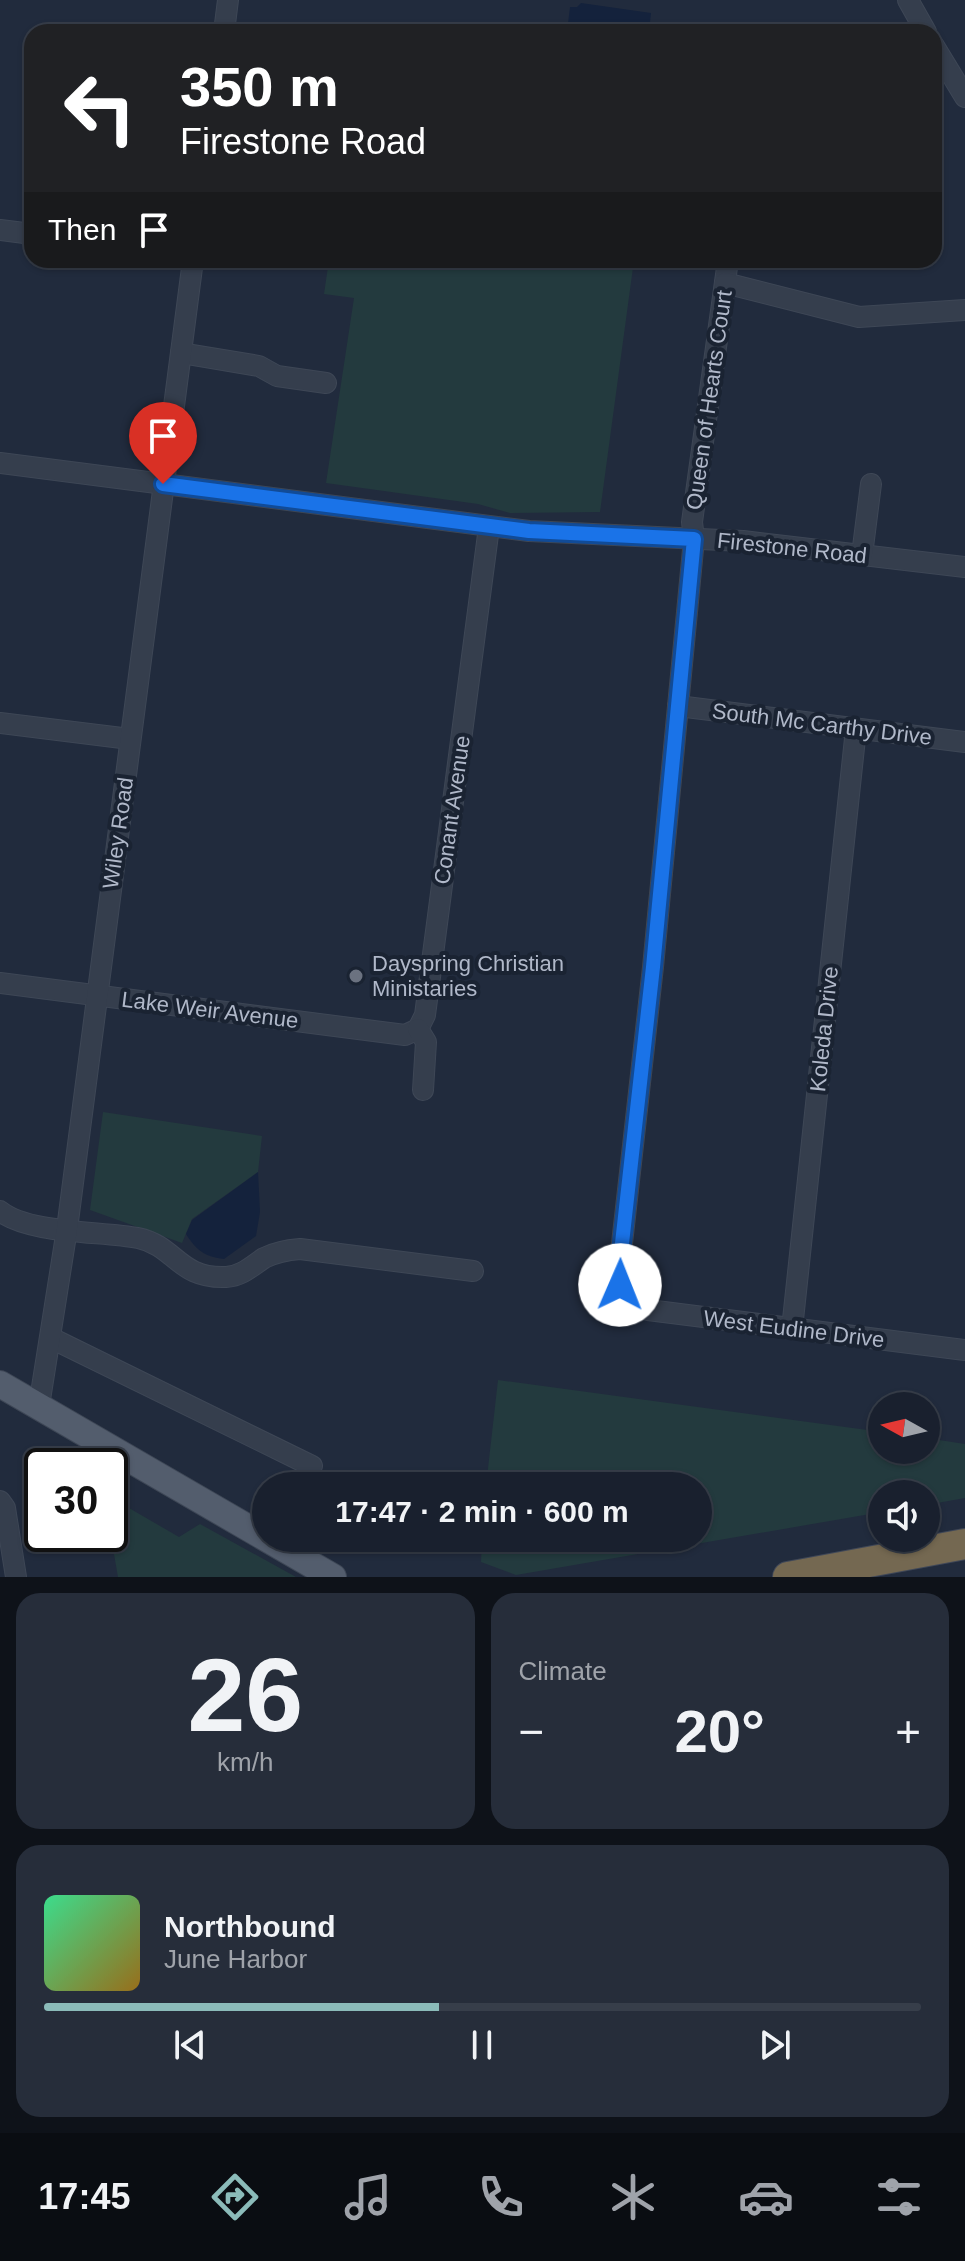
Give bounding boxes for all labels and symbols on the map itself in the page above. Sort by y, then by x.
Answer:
street label: Queen of Hearts Court [681,289,737,511]
pin [129,402,197,484]
street label: Firestone Road [716,528,868,568]
street label: South Mc Carthy Drive [711,698,933,750]
street label: Conant Avenue [429,734,475,886]
street label: Wiley Road [98,776,138,890]
place label: Dayspring Christian Ministaries [372,951,564,1001]
street label: Koleda Drive [805,965,843,1093]
marker: Dayspring Christian Ministaries [347,967,365,985]
street label: Lake Weir Avenue [120,987,300,1033]
position arrow [578,1243,662,1327]
street label: West Eudine Drive [702,1306,886,1352]
north arrow [868,1392,940,1464]
speed limit sign: 30 [24,1448,128,1552]

